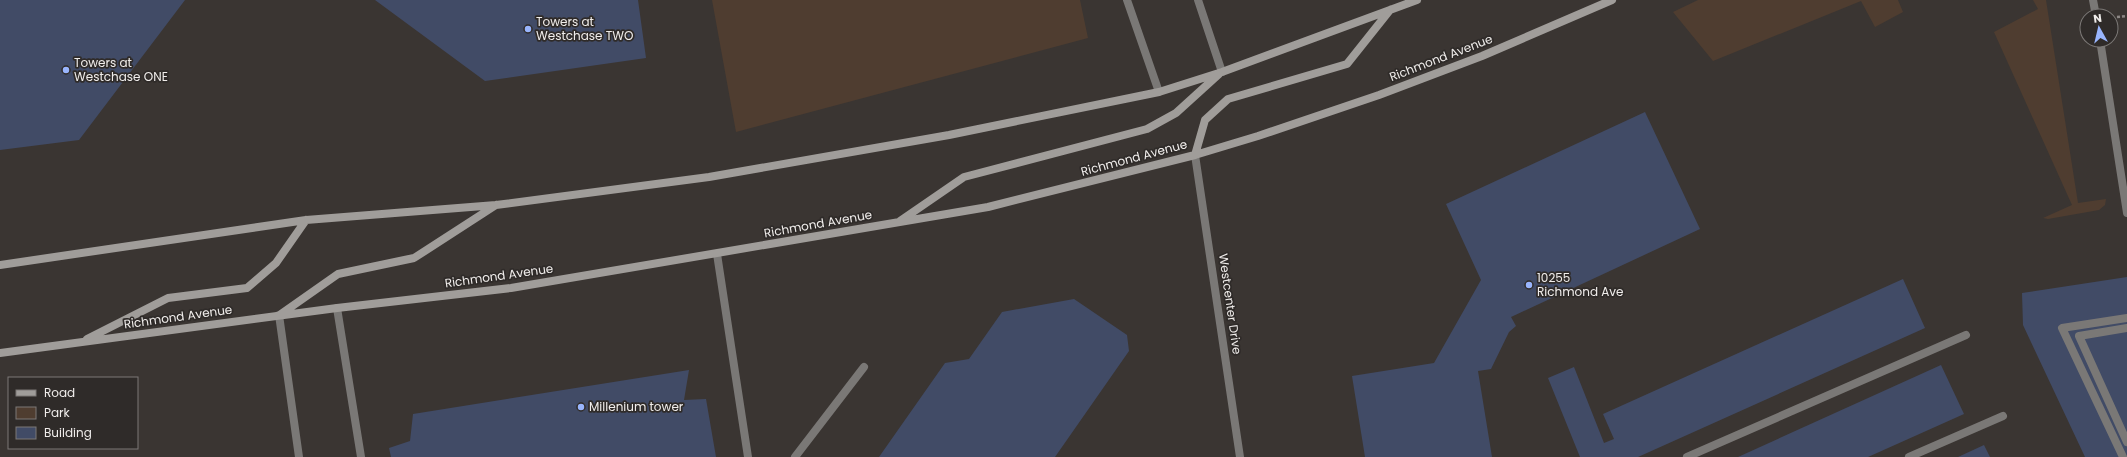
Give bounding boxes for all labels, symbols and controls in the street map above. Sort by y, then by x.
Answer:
north arrow [2079,8,2119,48]
text: N [2092,10,2103,27]
place label: Towers at Westchase TWO [536,13,633,44]
marker: Towers at Westchase TWO [523,24,533,34]
street label: Richmond Avenue [1387,30,1495,85]
place label: Towers at Westchase ONE [74,54,168,85]
marker: Towers at Westchase ONE [61,65,71,75]
street label: Richmond Avenue [1079,135,1189,180]
street label: Richmond Avenue [763,206,873,241]
street label: Westcenter Drive [1215,252,1246,356]
street label: Richmond Avenue [444,259,554,292]
place label: 10255 Richmond Ave [1537,269,1624,300]
marker: 10255 Richmond Ave [1524,280,1534,290]
street label: Richmond Avenue [123,300,233,333]
legend [8,377,138,449]
text: Road [44,384,75,401]
place label: Millenium tower [589,398,684,415]
marker: Millenium tower [576,402,586,412]
text: Park [44,404,71,421]
text: Building [44,424,92,441]

